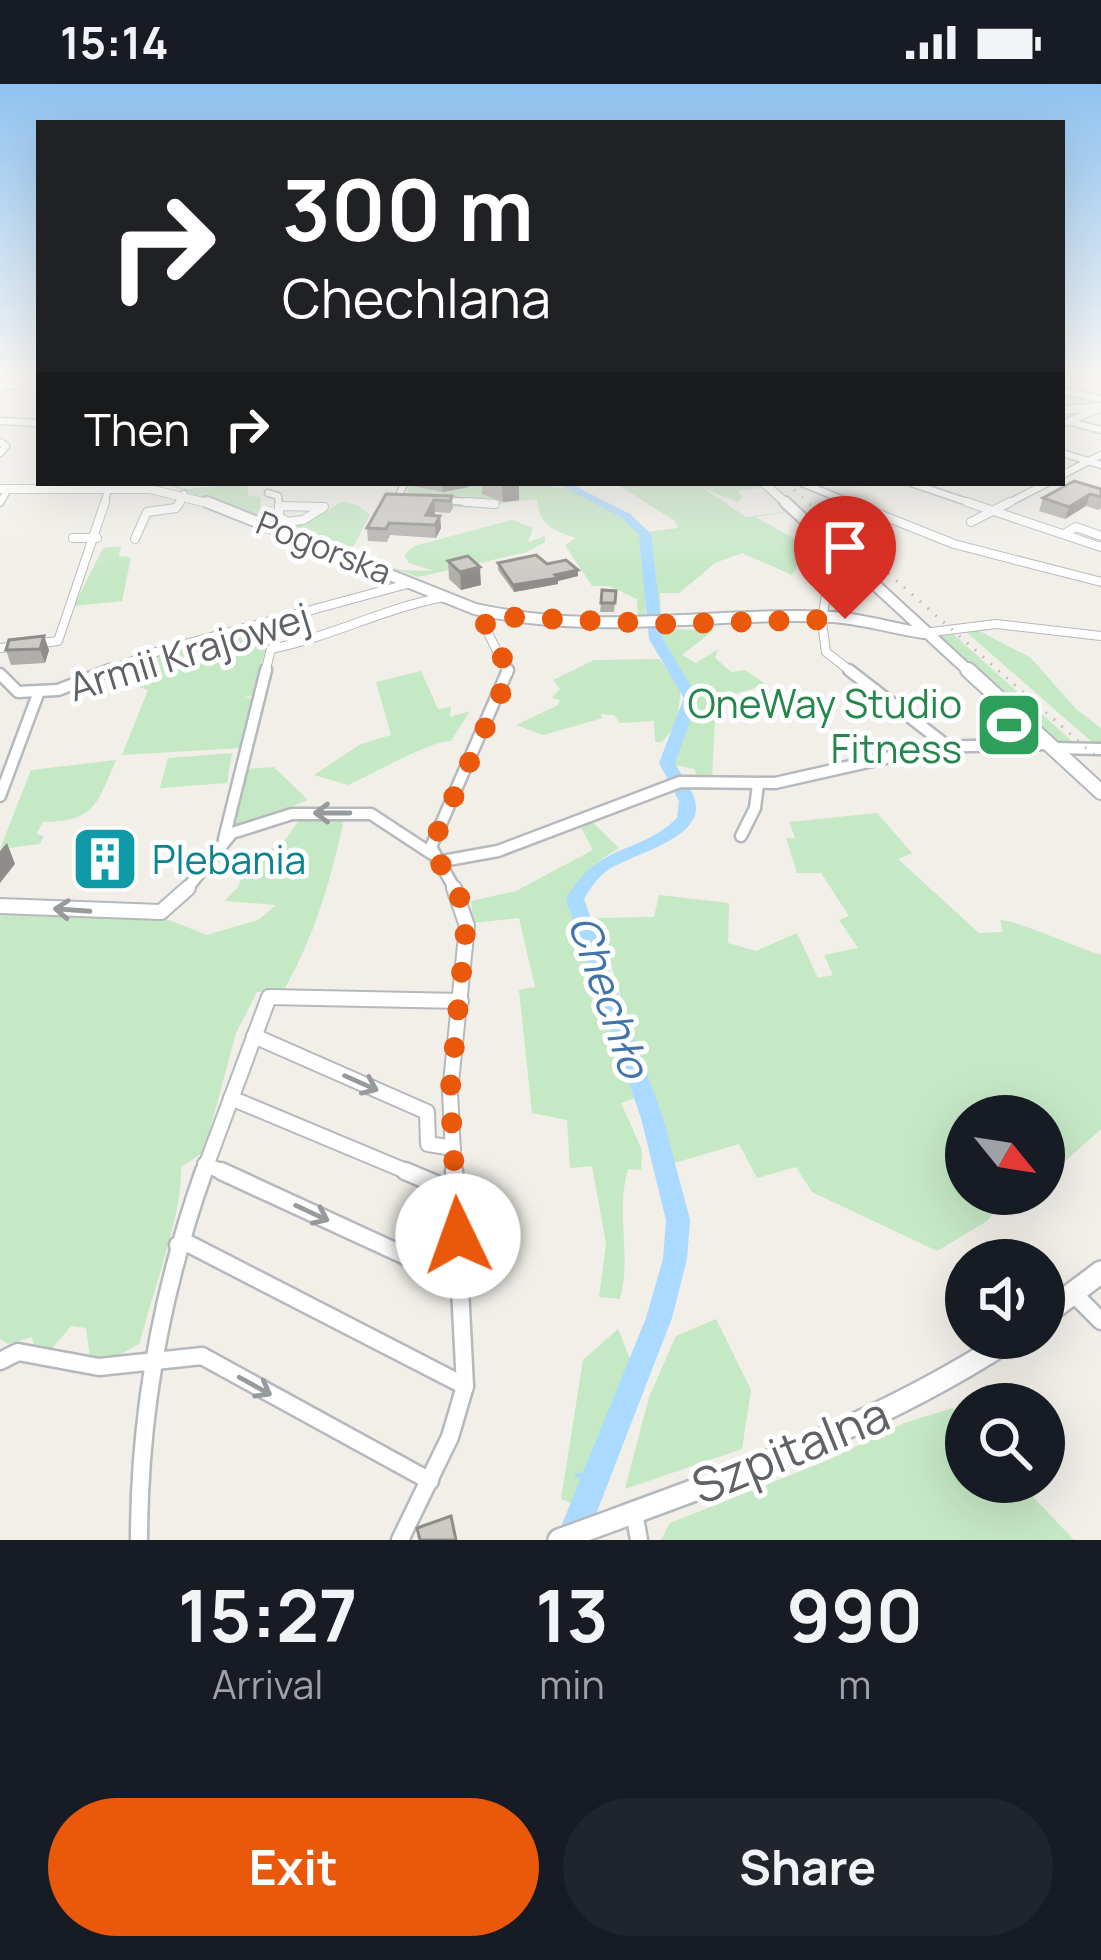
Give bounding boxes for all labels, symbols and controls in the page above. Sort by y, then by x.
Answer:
text: 15:14 [60,11,169,73]
text: 300 m [282,151,534,266]
icon: right [84,168,240,324]
text: Chechlana [282,260,551,334]
icon: right [214,396,280,462]
text: Then [84,398,190,460]
pin [794,496,896,619]
street label: Pogorska [250,500,398,594]
icon: arrive [812,514,878,580]
street label: Armii Krajowej [62,589,316,713]
place label: OneWay Studio Fitness [687,676,962,775]
sports icon: OneWay Studio Fitness [974,690,1044,760]
one-way arrow [313,802,352,824]
building icon: Plebania [70,824,140,894]
place label: Plebania [152,832,306,886]
one-way arrow [53,899,92,922]
water label: Chechło [555,907,665,1087]
one-way arrow [342,1074,378,1096]
north arrow [945,1095,1065,1215]
map controls [945,1095,1065,1503]
position arrow [395,1173,521,1299]
one-way arrow [293,1203,329,1225]
button: sound [945,1239,1065,1359]
one-way arrow [237,1374,272,1398]
street label: Szpitalna [682,1380,898,1518]
button: search [945,1383,1065,1503]
text: 15:27 [178,1565,357,1664]
text: 13 [535,1565,609,1664]
text: 990 [786,1565,923,1664]
text: Arrival [212,1657,323,1711]
text: min [539,1657,605,1711]
text: m [838,1657,871,1711]
button: Exit [48,1798,539,1936]
button: Share [563,1798,1053,1936]

